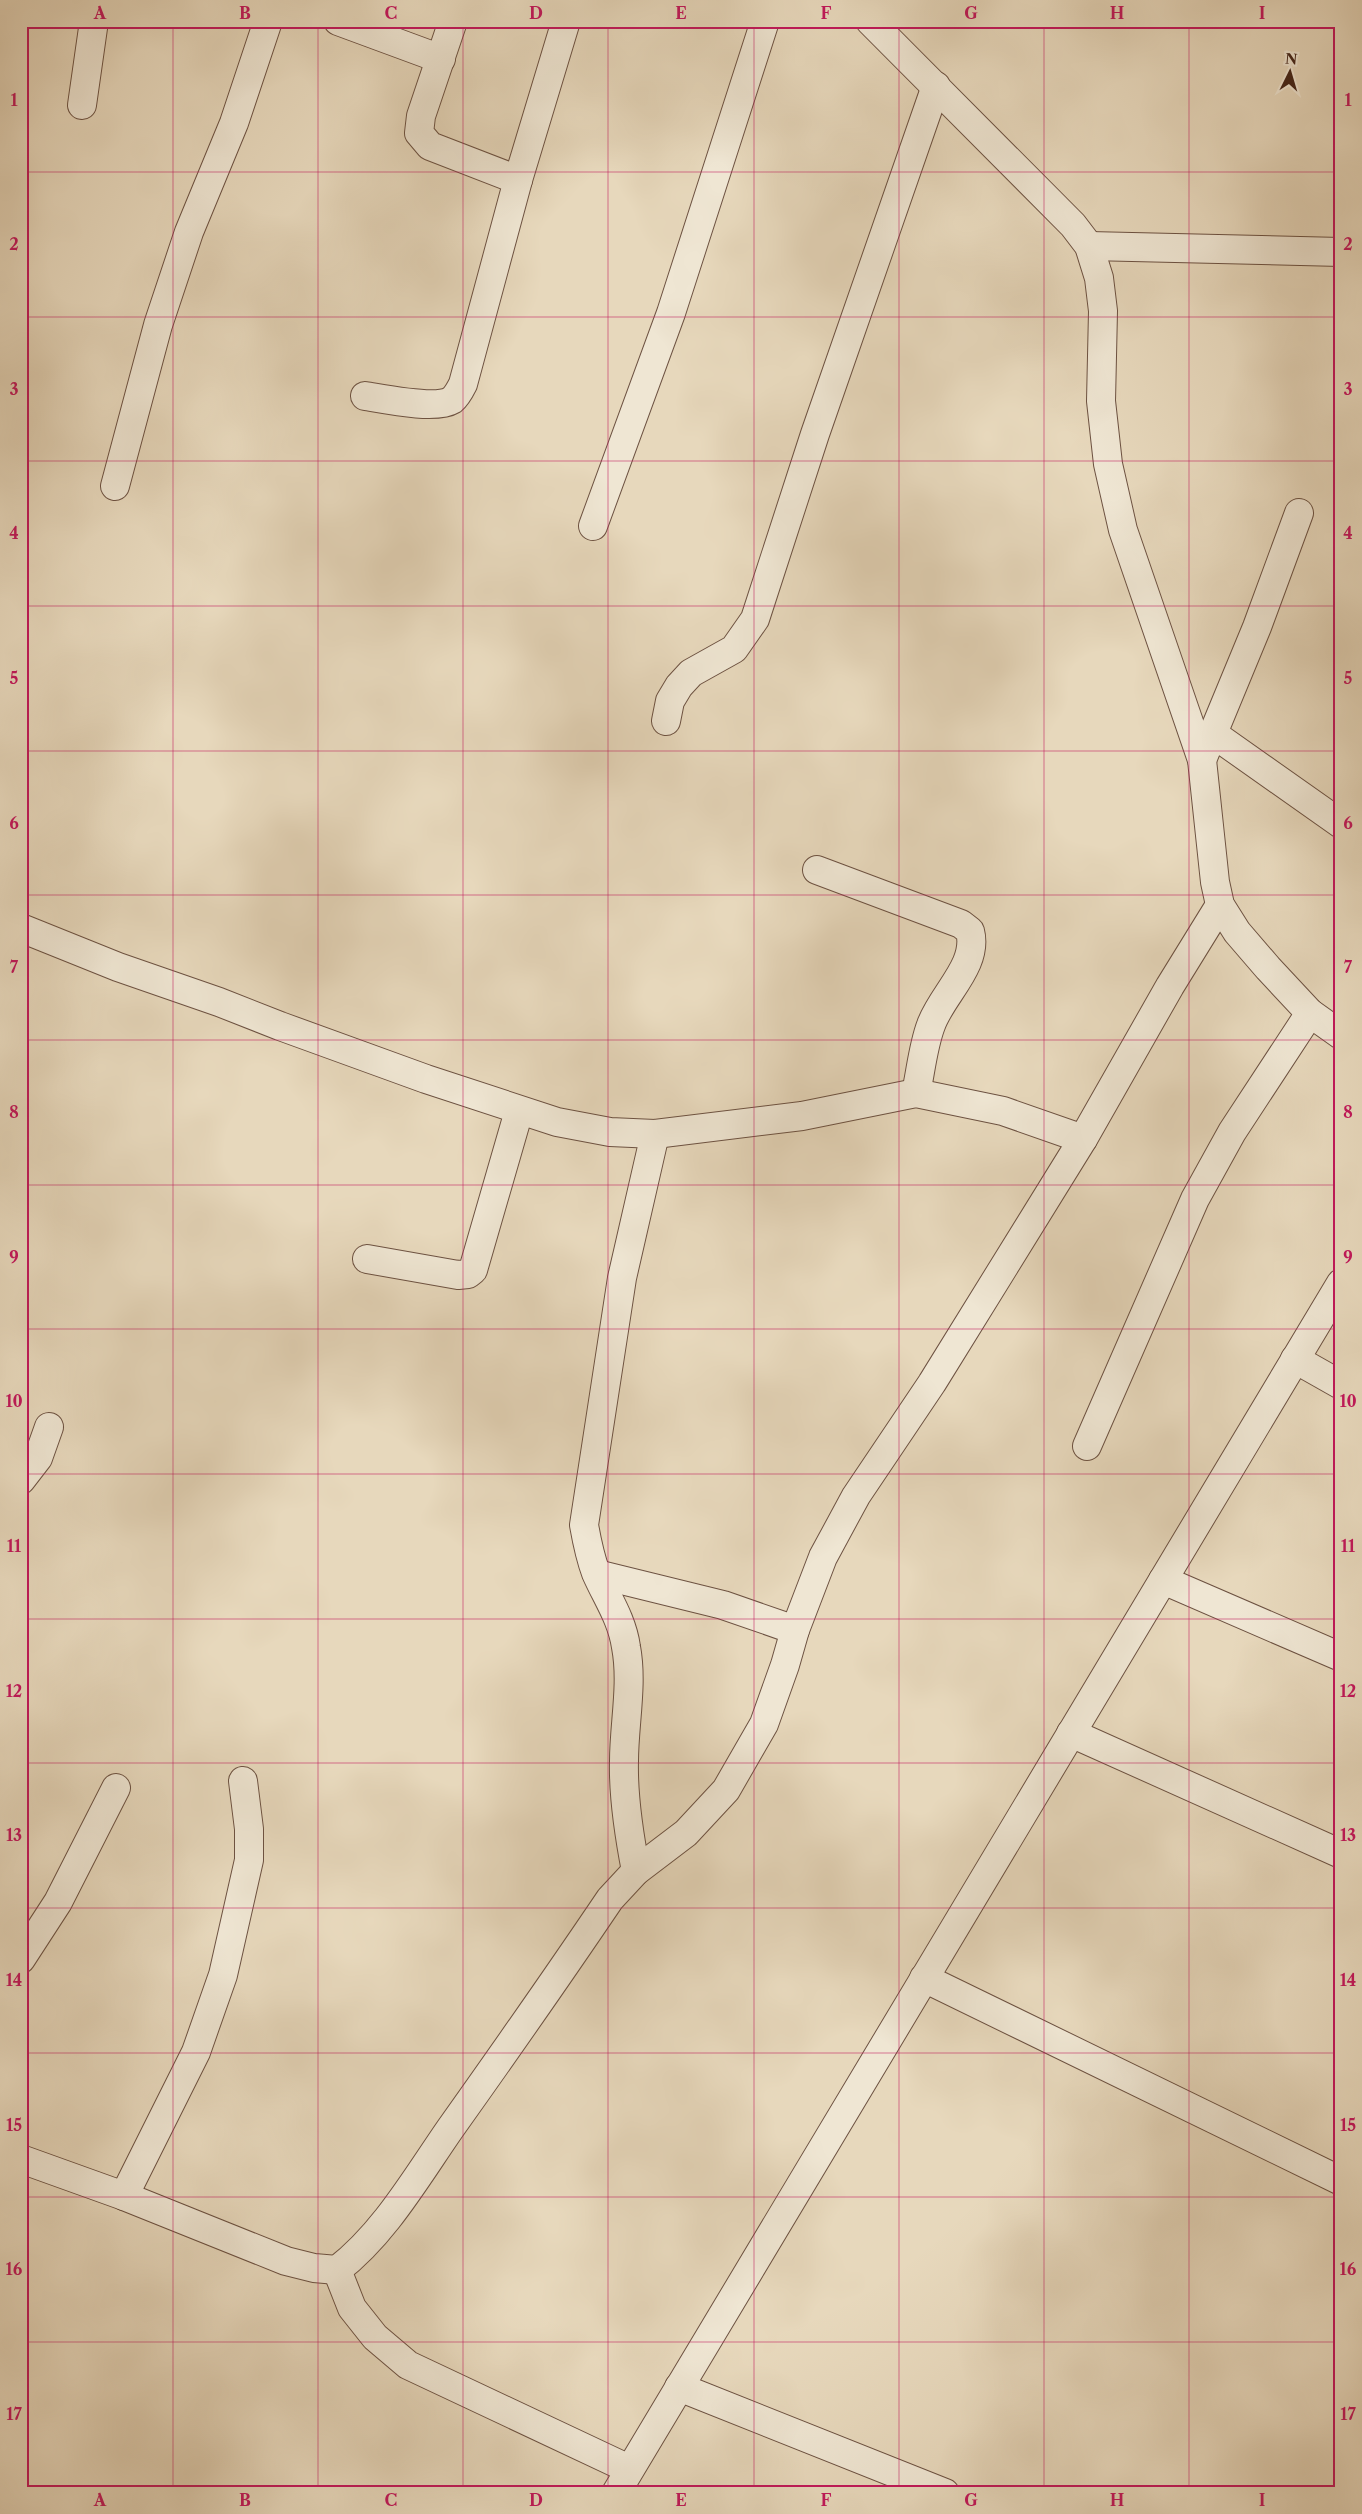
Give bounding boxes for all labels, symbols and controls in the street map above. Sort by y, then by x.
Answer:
text: A [93,3,107,23]
text: B [239,3,251,23]
text: C [385,3,397,23]
text: D [529,3,543,23]
text: E [675,3,687,23]
text: F [821,3,832,23]
text: G [964,3,978,23]
text: H [1110,3,1124,23]
text: I [1259,3,1266,23]
north arrow [1264,48,1314,98]
text: N [1284,50,1298,69]
text: 1 [10,90,18,110]
text: 1 [1344,90,1352,110]
text: 2 [9,234,19,254]
text: 2 [1343,234,1353,254]
text: 3 [9,379,19,399]
text: 3 [1343,379,1353,399]
text: 4 [9,523,19,543]
text: 4 [1343,523,1353,543]
text: 5 [10,668,19,688]
text: 5 [1344,668,1353,688]
text: 6 [9,813,19,833]
text: 6 [1343,813,1353,833]
text: 7 [10,957,19,977]
text: 7 [1344,957,1353,977]
text: 8 [9,1102,19,1122]
text: 8 [1343,1102,1353,1122]
text: 9 [9,1247,19,1267]
text: 9 [1343,1247,1353,1267]
text: 10 [5,1391,23,1411]
text: 10 [1339,1391,1357,1411]
text: 11 [7,1536,22,1556]
text: 11 [1341,1536,1356,1556]
text: 12 [6,1681,22,1701]
text: 12 [1340,1681,1356,1701]
text: 13 [6,1825,22,1845]
text: 13 [1340,1825,1356,1845]
text: 14 [6,1970,22,1990]
text: 14 [1340,1970,1356,1990]
text: 15 [6,2115,22,2135]
text: 15 [1340,2115,1356,2135]
text: 16 [6,2259,23,2279]
text: 16 [1340,2259,1357,2279]
text: 17 [6,2404,22,2424]
text: 17 [1340,2404,1356,2424]
text: A [93,2490,107,2510]
text: B [239,2490,251,2510]
text: C [385,2490,397,2510]
text: D [529,2490,543,2510]
text: E [675,2490,687,2510]
text: F [821,2490,832,2510]
text: G [964,2490,978,2510]
text: H [1110,2490,1124,2510]
text: I [1259,2490,1266,2510]

